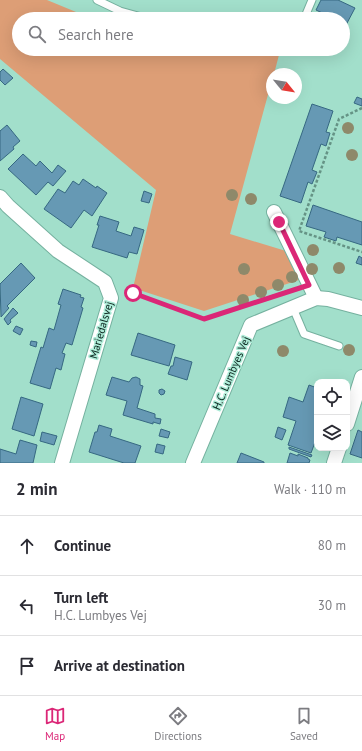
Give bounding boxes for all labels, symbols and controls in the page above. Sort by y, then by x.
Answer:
search box [12,12,350,56]
icon: search [26,23,48,45]
text: Search here [58,25,134,44]
north arrow [266,68,302,104]
route end [270,213,288,231]
route start [124,284,142,302]
street label: Mariedalsvej [86,299,116,360]
street label: H.C. Lumbyes Vej [209,334,253,412]
map controls [314,379,350,451]
button: locate [314,379,350,415]
button: layers [314,415,350,451]
text: 2 min [16,478,57,500]
text: Walk · 110 m [274,481,346,498]
icon: ahead [16,535,38,557]
text: Continue [54,536,111,555]
text: 80 m [318,537,346,554]
text: Turn left [54,588,108,607]
icon: left [16,595,38,617]
text: 30 m [318,597,346,614]
text: H.C. Lumbyes Vej [54,607,147,624]
icon: arrive [16,655,38,677]
text: Arrive at destination [54,656,185,675]
tab: Map [44,705,66,743]
tab: Directions [154,705,202,743]
tab: Saved [290,705,318,743]

